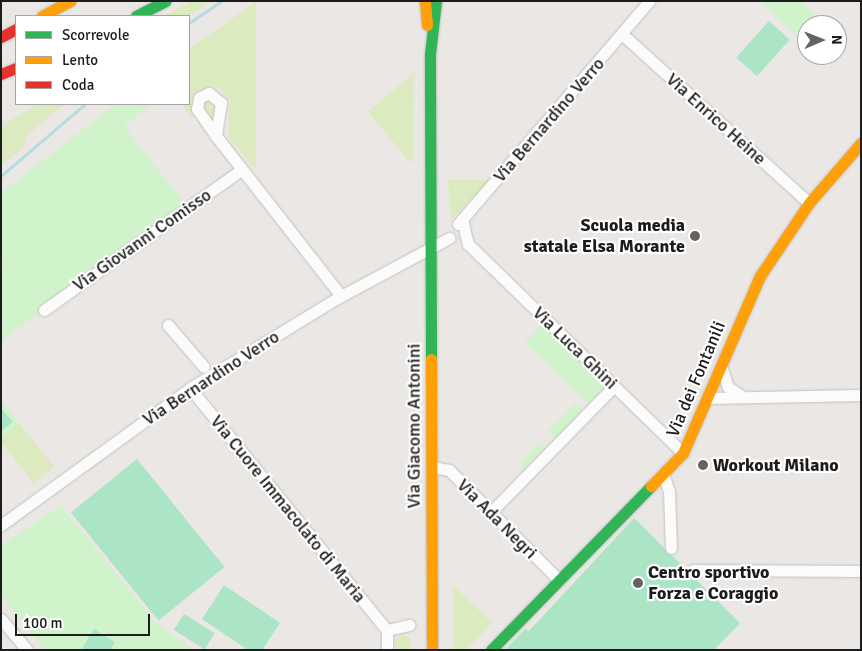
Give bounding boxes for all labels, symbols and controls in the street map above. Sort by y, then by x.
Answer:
legend [15,15,190,105]
north arrow [797,15,847,65]
text: Scorrevole [62,26,129,44]
text: N [828,35,845,45]
text: Lento [62,51,98,69]
street label: Via Bernardino Verro [489,53,609,187]
street label: Via Enrico Heine [662,69,770,169]
text: Coda [62,76,94,94]
street label: Via Giovanni Comisso [69,184,215,296]
place label: Scuola media statale Elsa Morante [524,215,685,258]
marker: Scuola media statale Elsa Morante [689,230,701,242]
street label: Via Luca Ghini [528,302,622,394]
street label: Via dei Fontanili [662,318,730,440]
street label: Via Bernardino Verro [139,326,283,430]
street label: Via Giacomo Antonini [403,344,425,508]
street label: Via Cuore Immacolato di Maria [206,411,370,607]
place label: Workout Milano [713,454,839,476]
marker: Workout Milano [697,459,709,471]
street label: Via Ada Negri [452,474,542,564]
place label: Centro sportivo Forza e Coraggio [648,562,778,604]
marker: Centro sportivo Forza e Coraggio [632,577,644,589]
scale bar [18,604,152,636]
text: 100 m [23,614,63,632]

